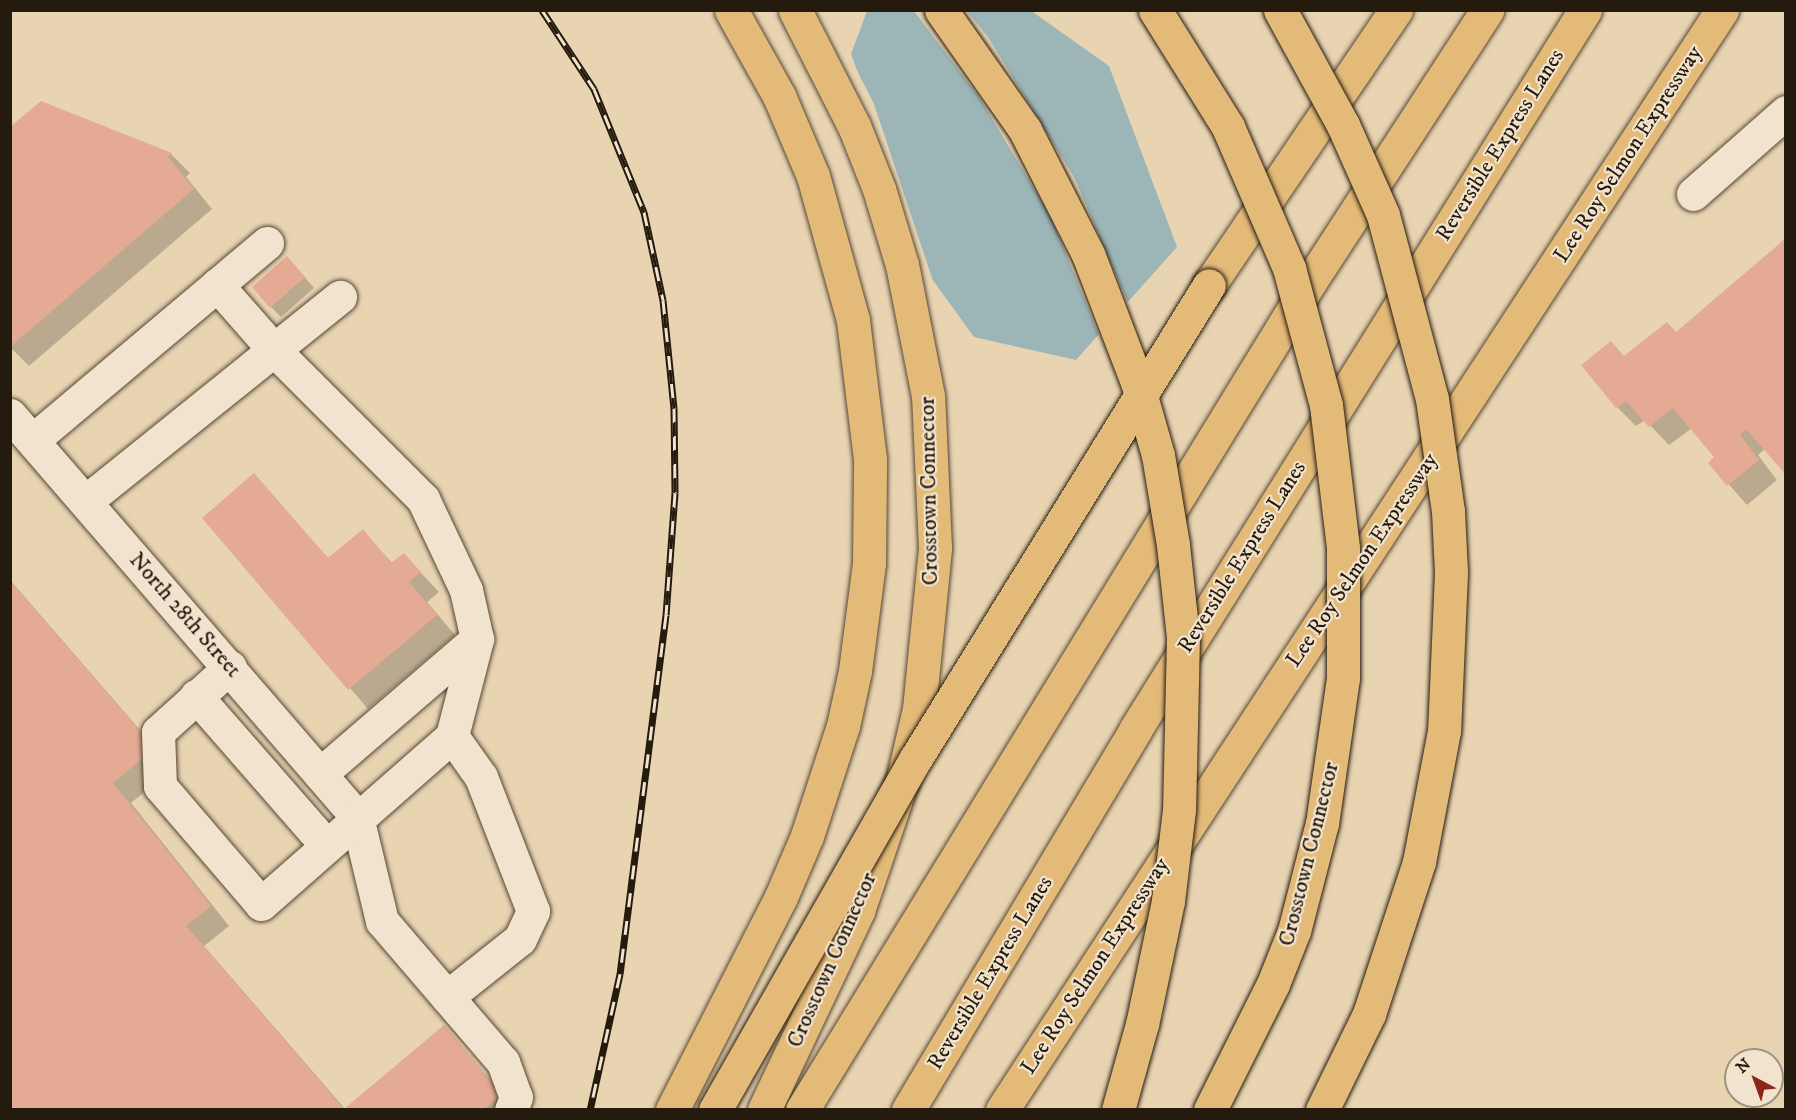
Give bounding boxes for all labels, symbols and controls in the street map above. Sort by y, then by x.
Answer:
street label: Lee Roy Selmon Expressway [1548,41,1708,267]
street label: Reversible Express Lanes [1430,44,1570,246]
street label: Crosstown Connector [914,396,944,586]
street label: Lee Roy Selmon Expressway [1280,448,1444,672]
street label: Reversible Express Lanes [1172,456,1312,658]
street label: North 28th Street [124,547,246,683]
street label: Crosstown Connector [1273,759,1345,949]
street label: Lee Roy Selmon Expressway [1015,853,1175,1079]
street label: Crosstown Connector [782,868,882,1052]
street label: Reversible Express Lanes [922,871,1058,1075]
north arrow [1724,1048,1784,1108]
text: N [1732,1054,1755,1078]

